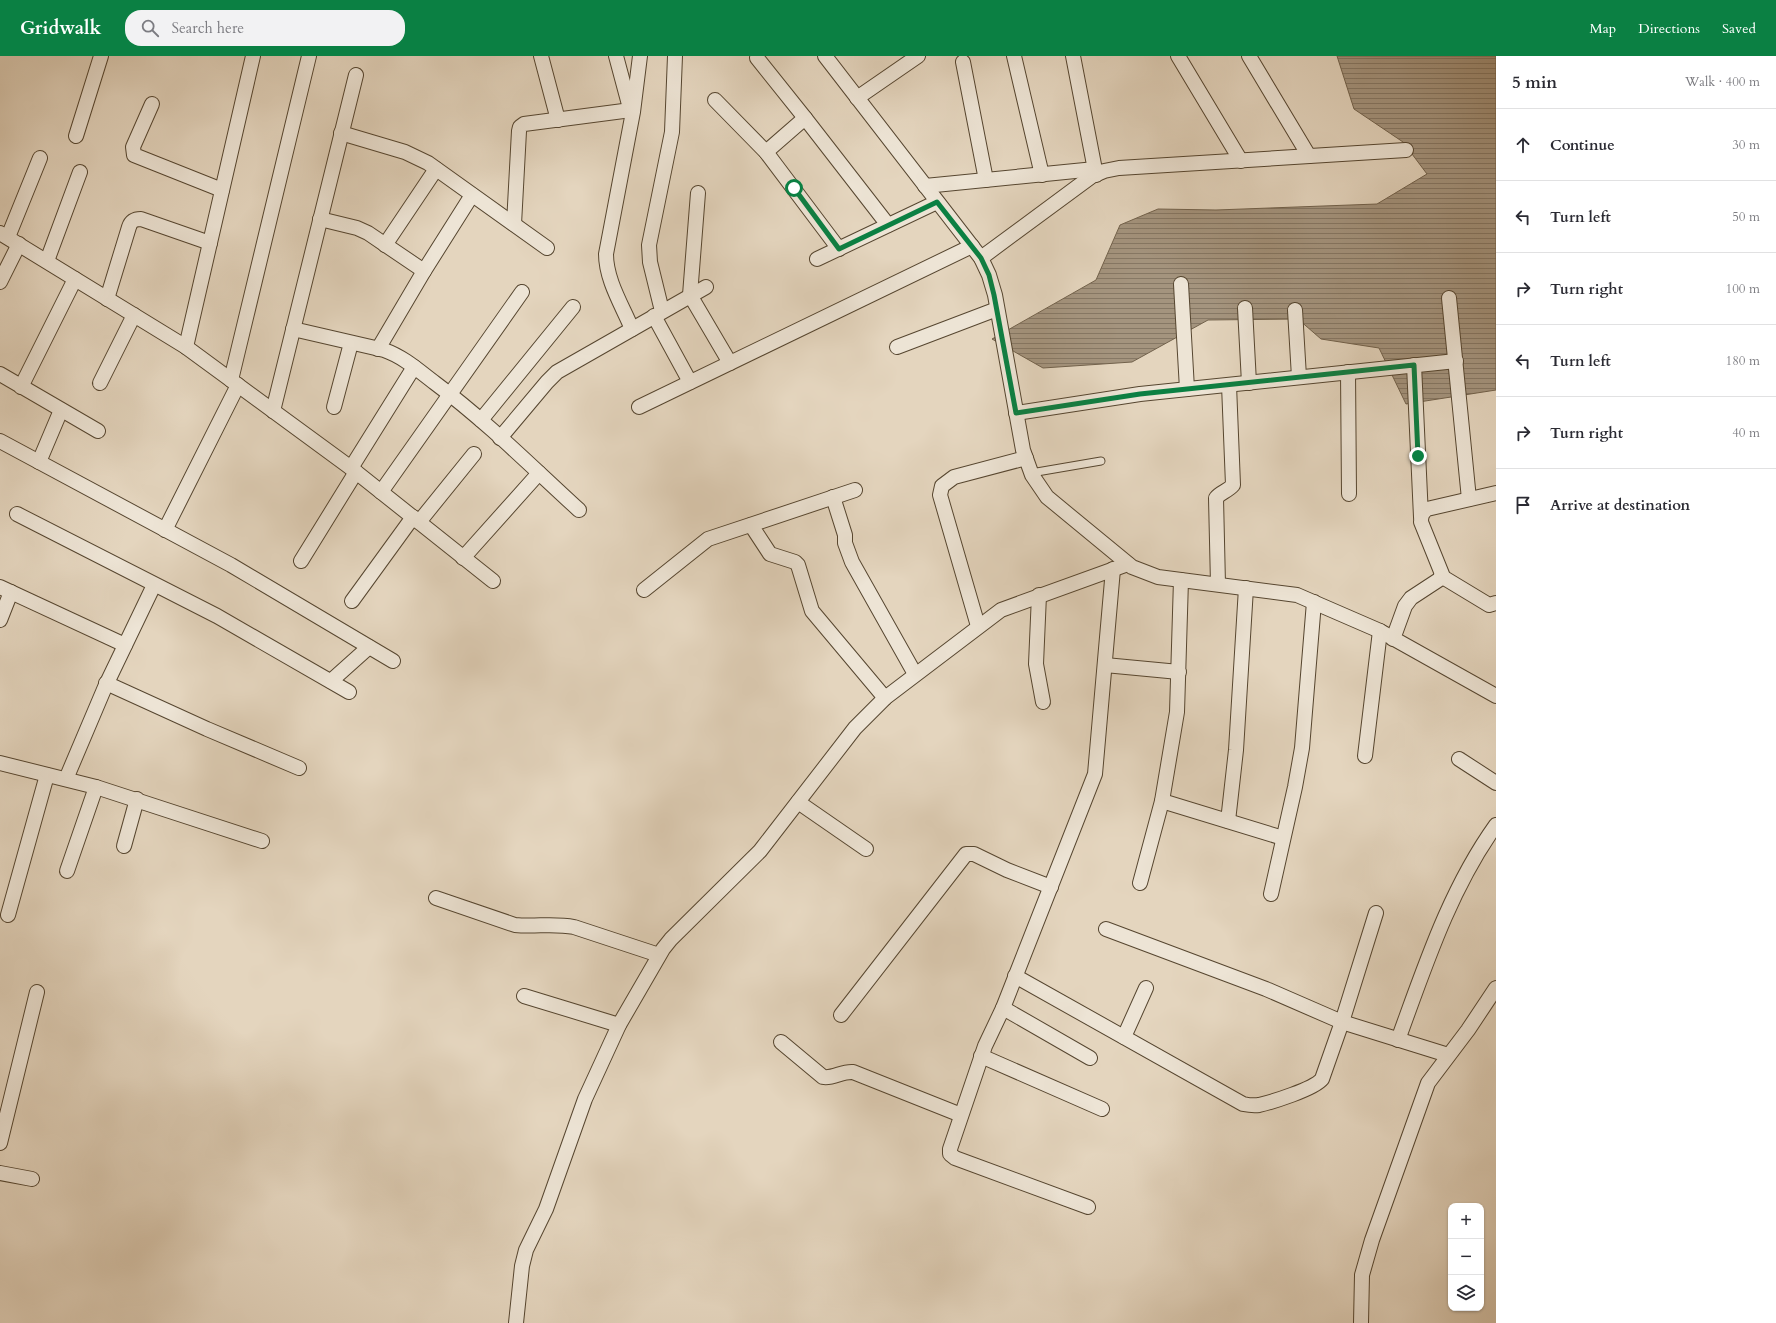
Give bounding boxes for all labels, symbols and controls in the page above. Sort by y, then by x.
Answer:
search box [125,10,405,46]
text: Gridwalk [20,15,101,41]
icon: search [139,17,161,39]
text: Search here [171,18,244,38]
text: Map [1590,19,1616,38]
text: Directions [1638,19,1700,38]
text: Saved [1722,19,1756,38]
text: 5 min [1512,71,1557,94]
text: Walk · 400 m [1685,73,1760,91]
icon: ahead [1512,134,1534,156]
text: Continue [1550,135,1615,155]
text: 30 m [1732,136,1760,154]
route start [785,179,803,197]
icon: left [1512,206,1534,228]
text: Turn left [1550,207,1611,227]
text: 50 m [1732,208,1760,226]
icon: right [1512,278,1534,300]
text: Turn right [1550,279,1623,299]
text: 100 m [1726,280,1760,298]
icon: left [1512,350,1534,372]
text: Turn left [1550,351,1611,371]
text: 180 m [1726,352,1760,370]
icon: right [1512,422,1534,444]
text: Turn right [1550,423,1623,443]
text: 40 m [1732,424,1760,442]
route end [1409,447,1427,465]
icon: arrive [1512,494,1534,516]
text: Arrive at destination [1550,495,1690,515]
map controls [1448,1203,1484,1311]
button: + [1448,1203,1484,1239]
button: − [1448,1239,1484,1275]
button: layers [1448,1275,1484,1311]

